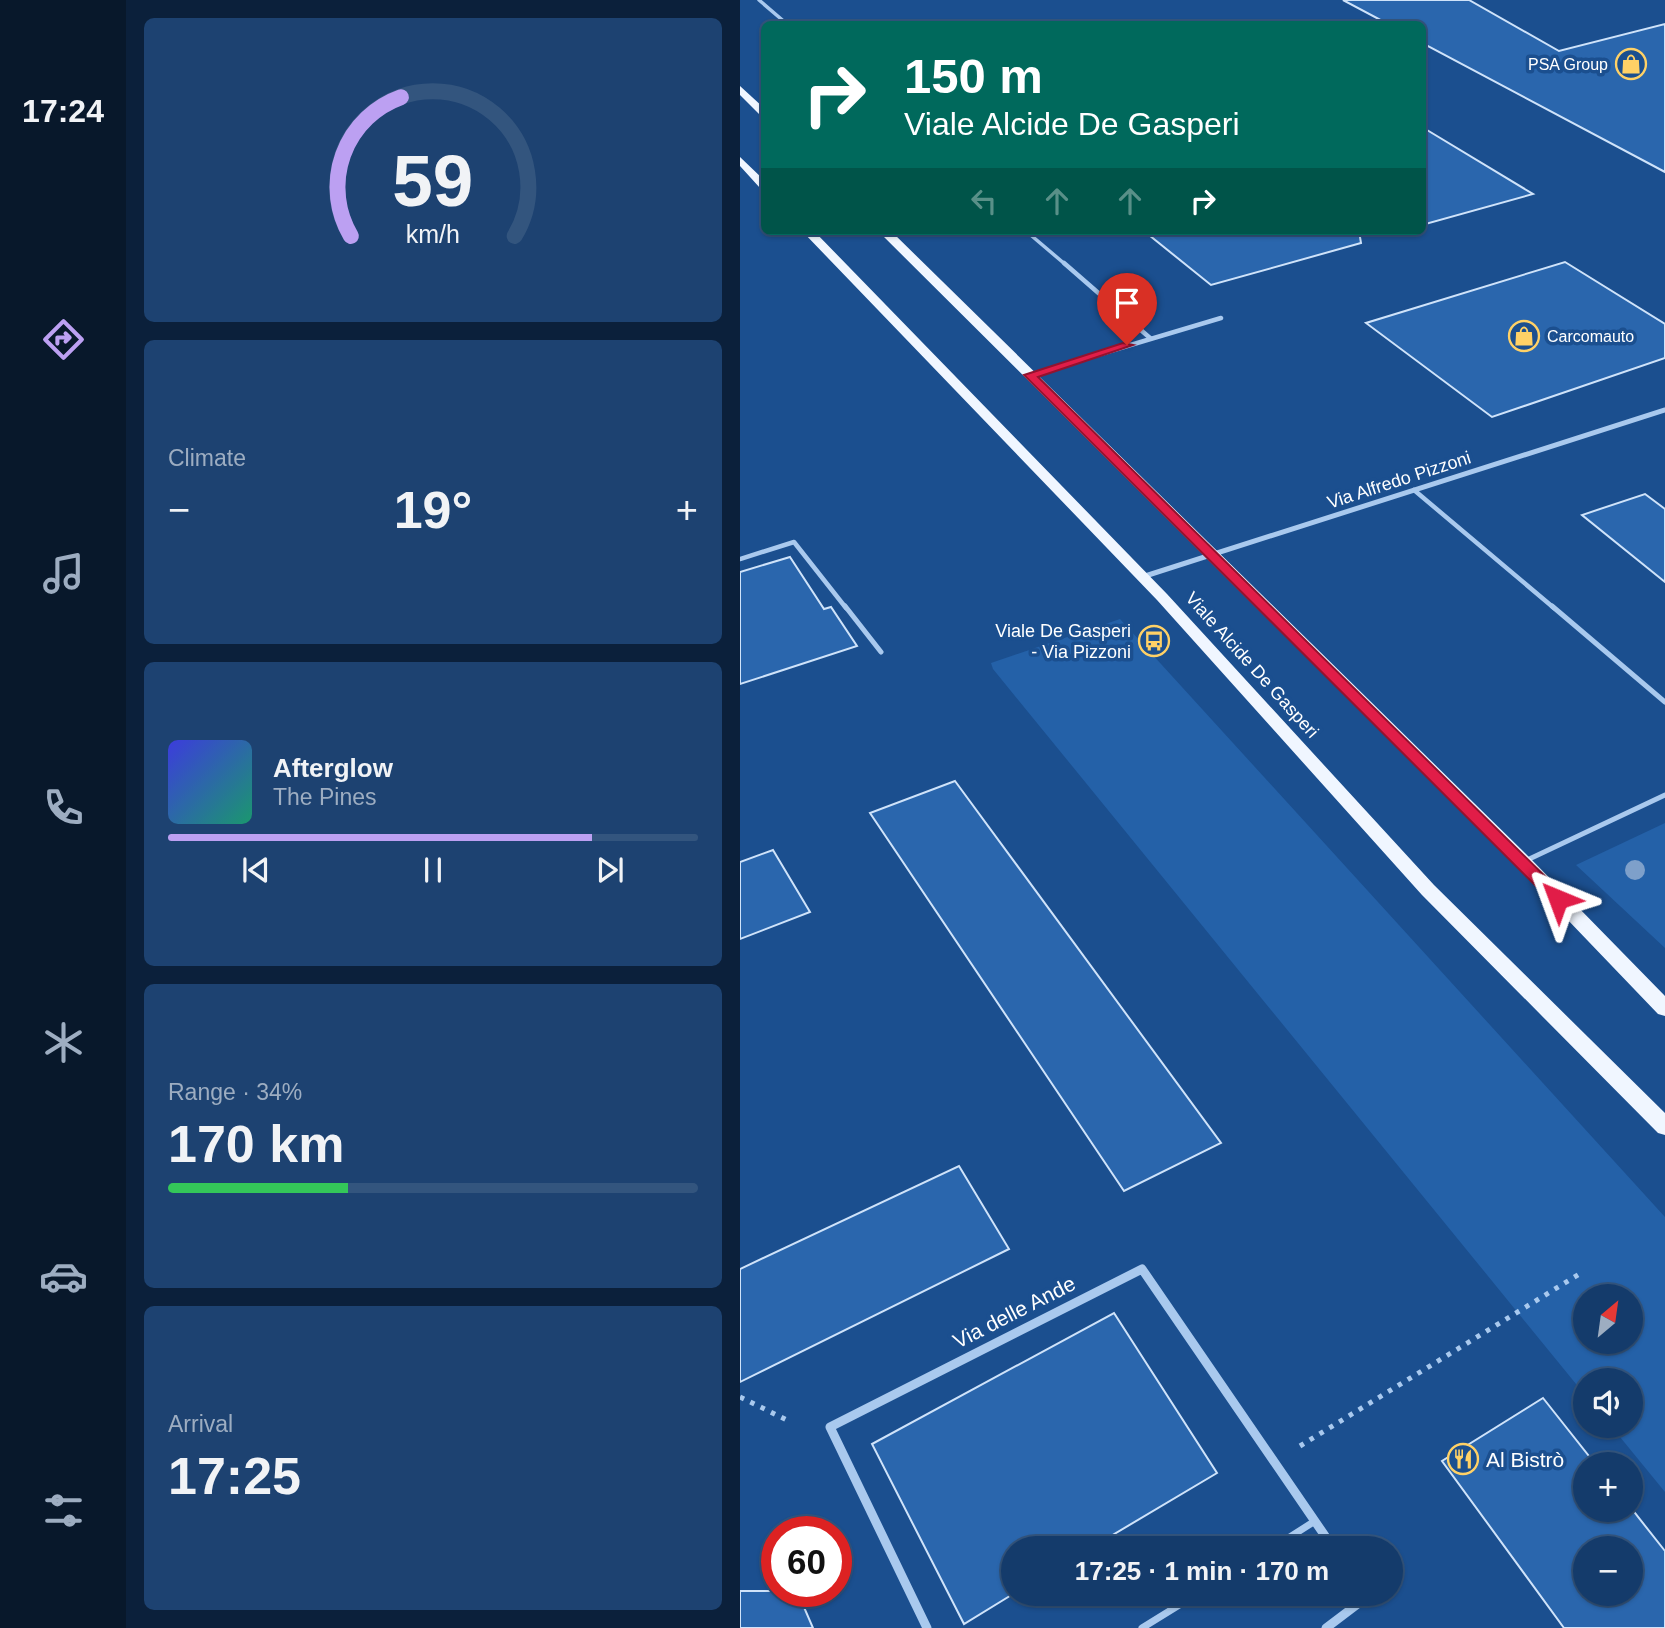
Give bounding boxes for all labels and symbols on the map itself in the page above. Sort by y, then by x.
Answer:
shop icon: PSA Group [1614,47,1648,81]
place label: PSA Group [1528,56,1608,73]
pin [1097,273,1157,345]
shop icon: Carcomauto [1507,319,1541,353]
place label: Carcomauto [1547,328,1634,345]
street label: Via Alfredo Pizzoni [1325,447,1473,513]
street label: Viale Alcide De Gasperi [1181,588,1323,742]
place label: Viale De Gasperi - Via Pizzoni [995,621,1131,662]
bus stop icon: Viale De Gasperi - Via Pizzoni [1137,624,1171,658]
position arrow [1521,862,1595,936]
street label: Via delle Ande [949,1271,1079,1353]
north arrow [1573,1284,1643,1354]
restaurant icon: Al Bistrò [1446,1442,1480,1476]
place label: Al Bistrò [1486,1448,1564,1471]
speed limit sign: 60 [761,1516,852,1607]

